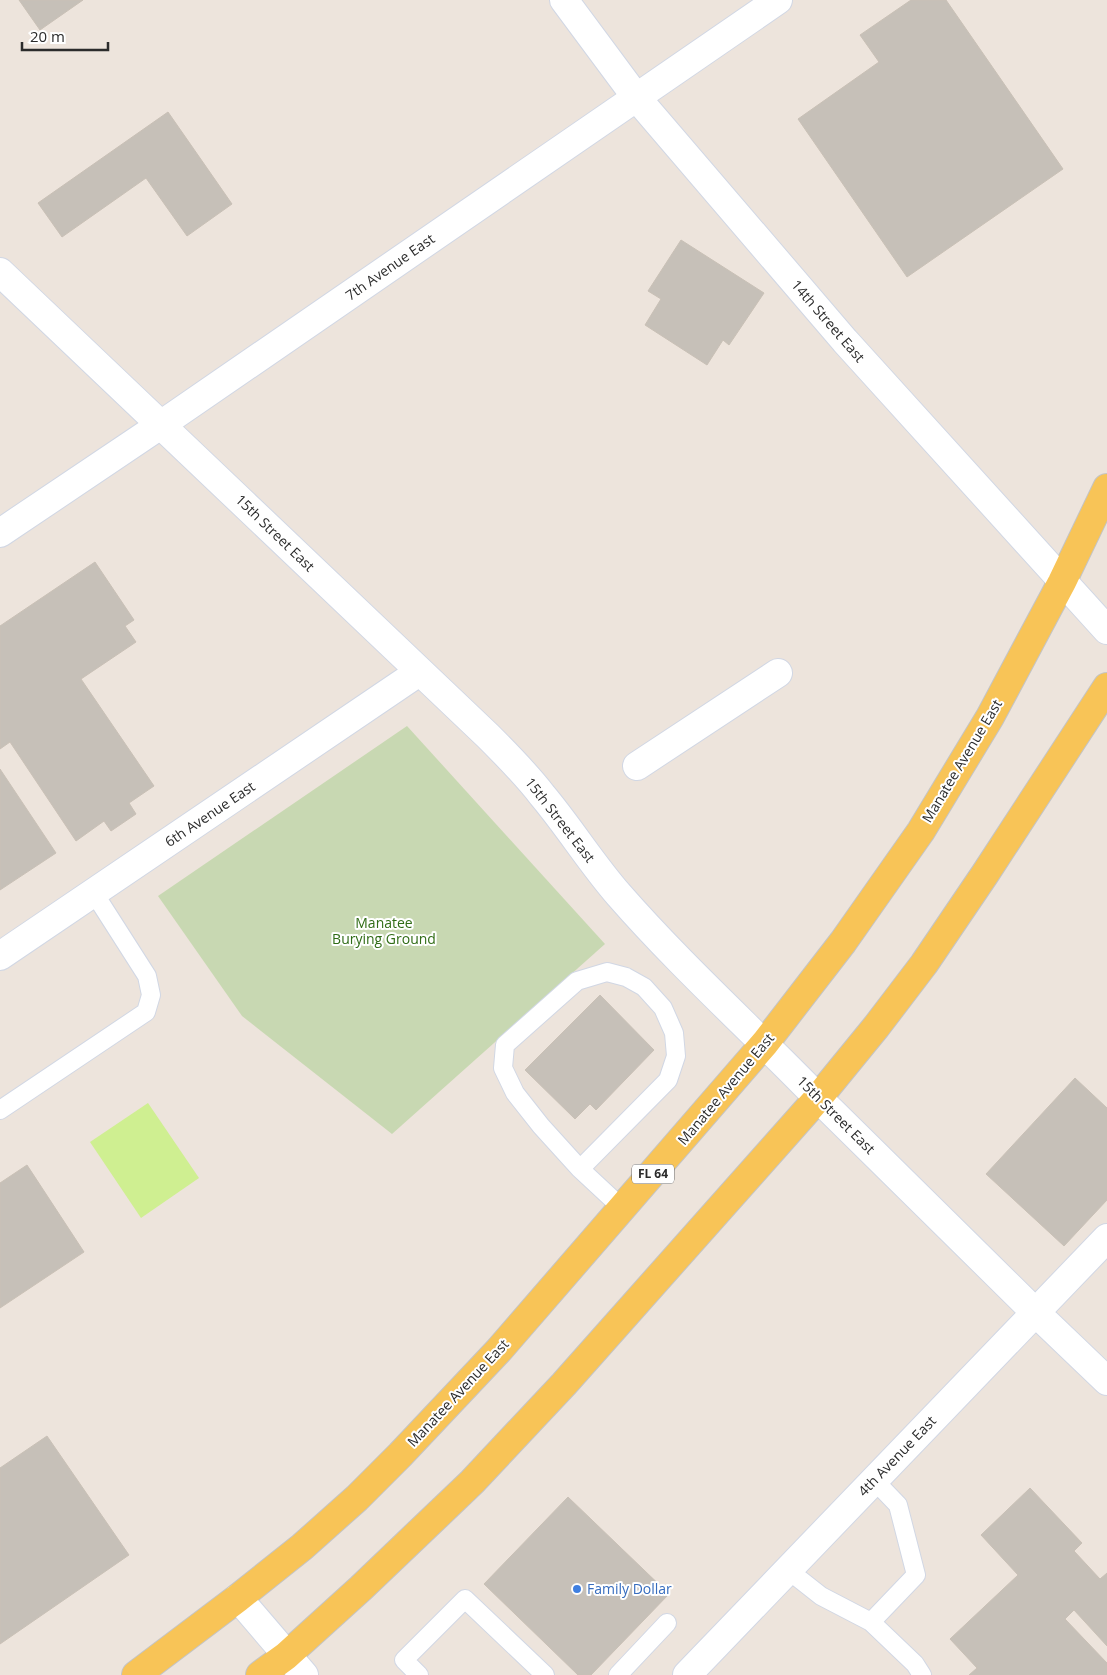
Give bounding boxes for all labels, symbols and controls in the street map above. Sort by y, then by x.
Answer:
scale bar [22,20,109,52]
text: 20 m [30,26,65,46]
street label: 7th Avenue East [341,229,438,304]
street label: 14th Street East [787,276,869,366]
street label: 15th Street East [232,490,319,575]
street label: Manatee Avenue East [917,696,1006,826]
street label: 15th Street East [521,773,600,866]
street label: 6th Avenue East [161,776,258,851]
park label: Manatee Burying Ground [332,913,436,948]
street label: Manatee Avenue East [673,1029,778,1149]
street label: 15th Street East [793,1071,880,1158]
road number: FL 64 [632,1164,674,1184]
street label: Manatee Avenue East [403,1335,513,1451]
street label: 4th Avenue East [853,1411,940,1500]
place label: Family Dollar [587,1579,672,1598]
marker: Family Dollar [571,1583,583,1595]

